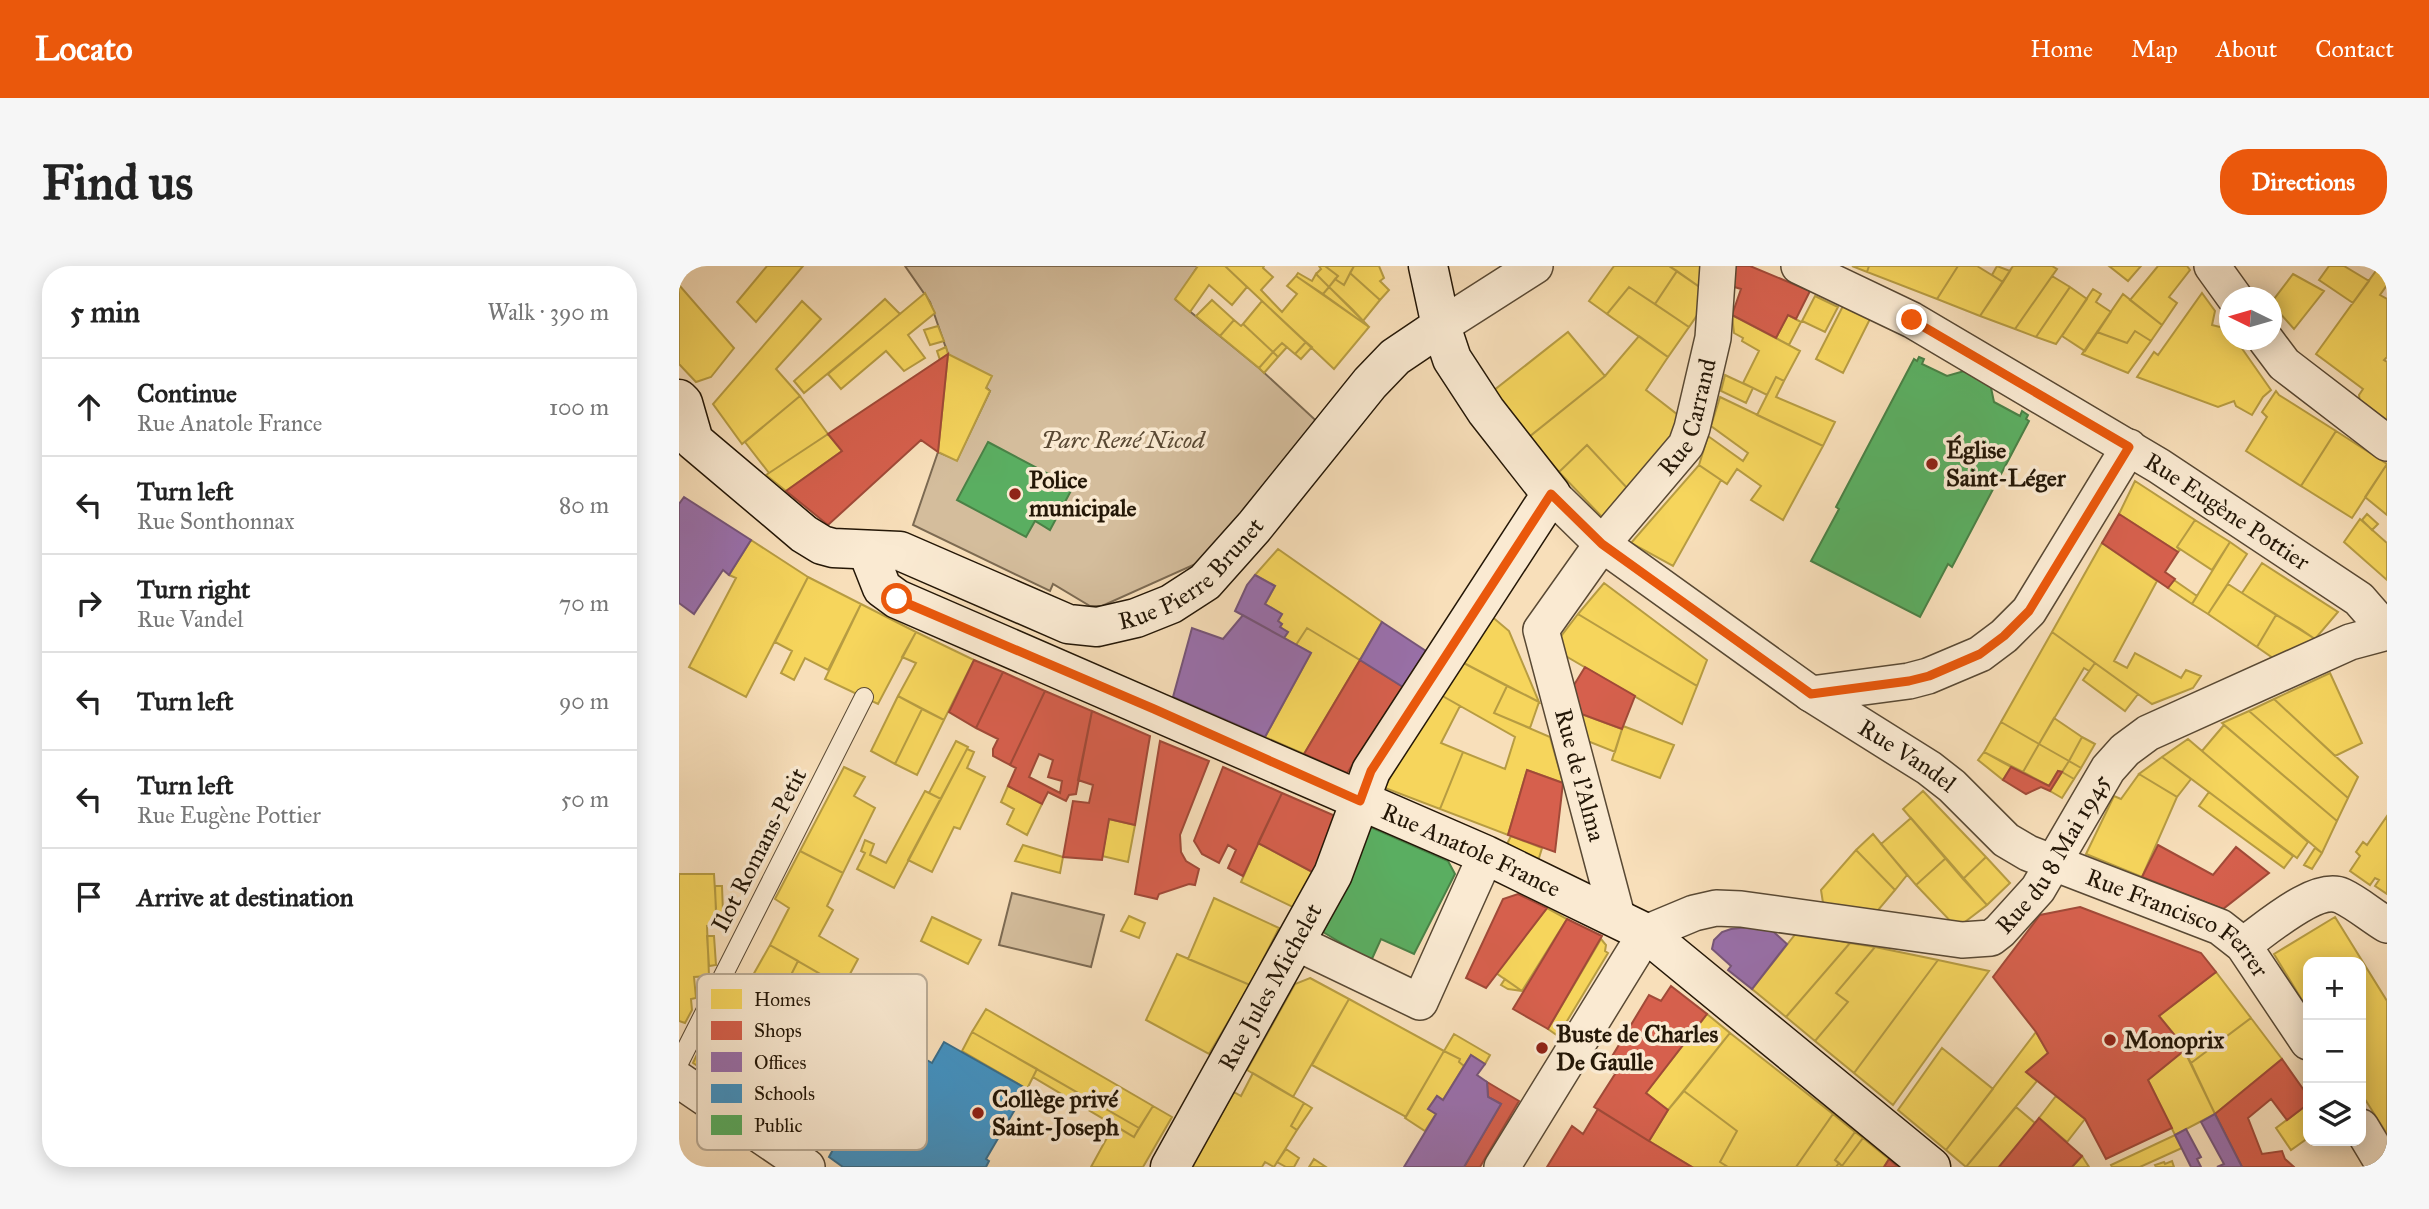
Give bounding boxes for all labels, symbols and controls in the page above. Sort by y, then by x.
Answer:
text: Locato [35,29,133,69]
text: Home [2030,34,2093,64]
text: Map [2131,34,2178,64]
text: About [2216,34,2277,64]
text: Contact [2315,34,2394,64]
button: Directions [2220,149,2387,215]
text: Find us [42,153,193,212]
north arrow [2219,287,2282,350]
text: 5 min [70,294,140,330]
text: Walk · 390 m [488,298,609,326]
route end [1896,304,1927,335]
street label: Rue Carrand [1652,356,1723,482]
text: Continue [137,377,237,409]
icon: ahead [70,388,108,426]
text: 100 m [549,393,609,421]
text: Rue Anatole France [137,409,322,437]
park label: Parc René Nicod [1041,425,1206,455]
place label: Église Saint-Léger [1946,434,2067,493]
street label: Rue Eugène Pottier [2139,446,2315,577]
marker: Église Saint-Léger [1924,456,1940,472]
place label: Police municipale [1028,465,1137,523]
text: Turn left [137,475,233,507]
icon: left [70,486,108,524]
marker: Police municipale [1007,486,1023,502]
text: 80 m [559,491,609,519]
text: Rue Sonthonnax [137,507,295,535]
street label: Rue Pierre Brunet [1115,511,1271,637]
text: Turn right [137,573,250,605]
route start [881,583,912,614]
icon: right [70,584,108,622]
text: 70 m [559,589,609,617]
text: Rue Vandel [137,605,244,633]
icon: left [70,682,108,720]
text: Turn left [137,685,233,717]
text: 90 m [559,687,609,715]
street label: Rue de l'Alma [1548,705,1612,846]
street label: Rue Vandel [1853,713,1963,799]
street label: Ilot Romans-Petit [705,763,813,937]
text: Turn left [137,769,233,801]
street label: Rue du 8 Mai 1945 [1990,769,2117,940]
icon: left [70,780,108,818]
text: 50 m [561,785,609,813]
street label: Rue Anatole France [1377,796,1565,904]
text: Rue Eugène Pottier [137,801,321,829]
street label: Rue Francisco Ferrer [2082,862,2275,983]
icon: arrive [70,878,108,916]
text: Arrive at destination [137,881,354,913]
street label: Rue Jules Michelet [1212,898,1329,1076]
map controls [2303,957,2366,1146]
button: + [2303,957,2366,1020]
legend [697,974,927,1150]
text: Homes [754,988,811,1011]
text: Shops [754,1019,802,1042]
place label: Buste de Charles De Gaulle [1556,1019,1718,1077]
button: − [2303,1020,2366,1083]
place label: Monoprix [2124,1025,2224,1055]
marker: Monoprix [2102,1032,2118,1048]
marker: Buste de Charles De Gaulle [1534,1040,1550,1056]
text: Offices [754,1051,806,1074]
text: Schools [754,1082,815,1105]
button: layers [2303,1083,2366,1146]
place label: Collège privé Saint-Joseph [992,1084,1120,1142]
marker: Collège privé Saint-Joseph [970,1105,986,1121]
text: Public [754,1114,802,1137]

